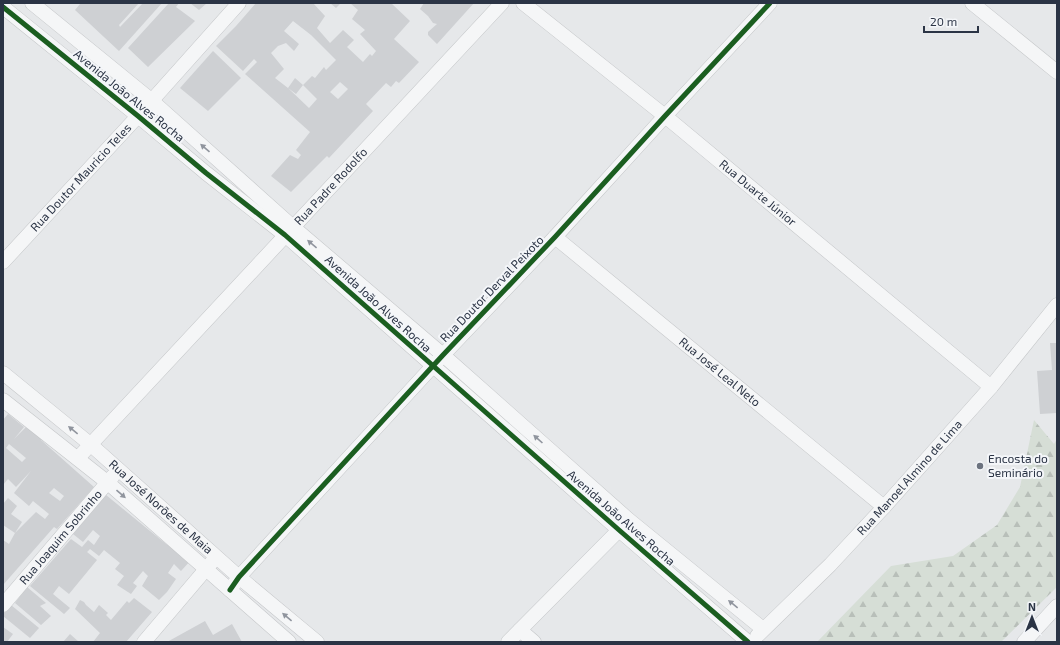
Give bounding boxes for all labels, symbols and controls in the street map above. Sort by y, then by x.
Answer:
scale bar [924,8,978,34]
text: 20 m [930,14,957,28]
street label: Avenida João Alves Rocha [71,46,188,144]
street label: Rua Doutor Mauricio Teles [27,120,134,234]
one-way arrow [200,143,210,152]
street label: Rua Padre Rodolfo [291,144,370,227]
street label: Rua Duarte Júnior [717,156,800,228]
street label: Rua Doutor Derval Peixoto [437,232,546,344]
one-way arrow [307,239,317,248]
street label: Avenida João Alves Rocha [323,252,435,355]
street label: Rua José Leal Neto [677,334,764,409]
street label: Rua Manoel Almino de Lima [854,417,964,537]
one-way arrow [68,426,78,435]
one-way arrow [532,434,543,443]
place label: Encosta do Seminário [988,451,1048,479]
street label: Rua José Norões de Maia [107,456,216,556]
marker: Encosta do Seminário [975,461,985,471]
street label: Avenida João Alves Rocha [565,467,678,568]
street label: Rua Joaquim Sobrinho [16,486,104,587]
one-way arrow [115,490,126,499]
north arrow [1012,597,1052,637]
one-way arrow [727,600,738,609]
text: N [1028,600,1036,613]
one-way arrow [282,613,292,621]

